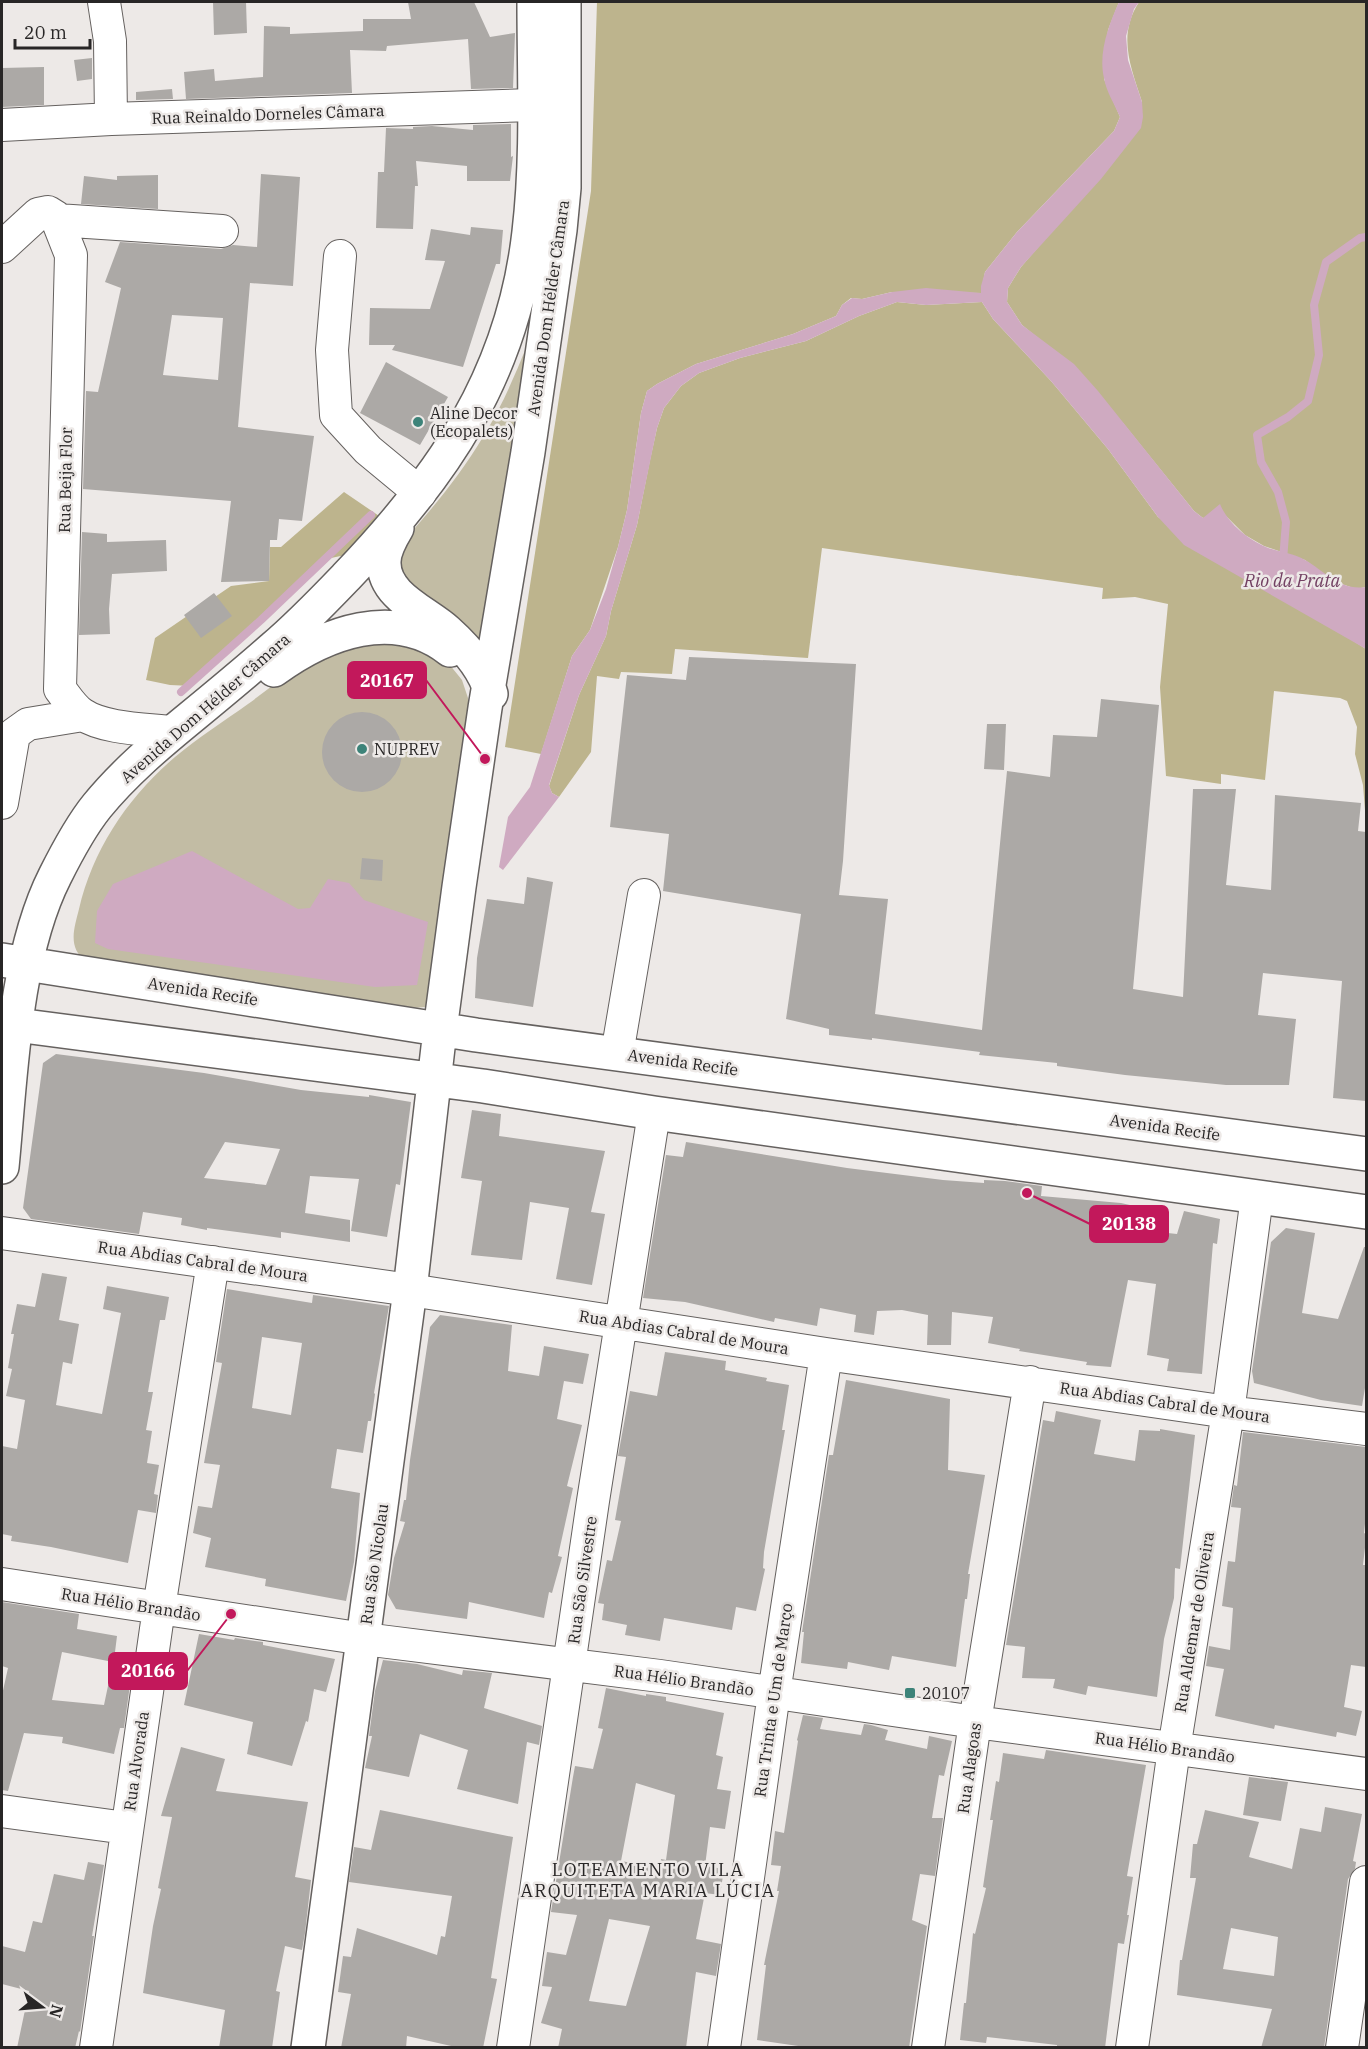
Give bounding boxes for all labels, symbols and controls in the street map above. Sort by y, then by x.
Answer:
scale bar [15,12,90,50]
text: 20 m [24,21,67,44]
street label: Rua Reinaldo Dorneles Câmara [151,100,385,128]
street label: Avenida Dom Hélder Câmara [523,198,573,417]
place label: Aline Decor (Ecopalets) [430,403,517,441]
marker: Aline Decor (Ecopalets) [411,415,425,429]
street label: Rua Beija Flor [54,427,76,533]
water label: Rio da Prata [1243,569,1341,592]
street label: Avenida Dom Hélder Câmara [116,629,294,787]
callout: 20167 [348,662,426,698]
text: 20167 [360,669,414,692]
place label: NUPREV [374,739,440,759]
marker: NUPREV [355,742,369,756]
street label: Avenida Recife [146,972,260,1010]
street label: Avenida Recife [626,1044,740,1080]
street label: Avenida Recife [1108,1109,1222,1145]
callout: 20138 [1090,1206,1168,1242]
text: 20138 [1102,1212,1156,1235]
street label: Rua Abdias Cabral de Moura [97,1236,310,1286]
street label: Rua Abdias Cabral de Moura [578,1306,791,1359]
street label: Rua Abdias Cabral de Moura [1059,1377,1272,1427]
street label: Rua São Nicolau [356,1502,392,1626]
street label: Rua São Silvestre [563,1515,601,1645]
street label: Rua Aldemar de Oliveira [1170,1530,1218,1714]
street label: Rua Hélio Brandão [60,1583,202,1625]
street label: Rua Trinta e Um de Março [749,1602,797,1798]
callout: 20166 [109,1653,187,1689]
text: 20166 [121,1659,175,1682]
street label: Rua Hélio Brandão [613,1660,755,1700]
place label: 20107 [922,1683,970,1703]
marker: 20107 [903,1686,917,1700]
street label: Rua Alvorada [119,1710,153,1812]
street label: Rua Alagoas [953,1721,985,1815]
street label: Rua Hélio Brandão [1094,1727,1236,1767]
district label: LOTEAMENTO VILA ARQUITETA MARIA LÚCIA [520,1858,776,1902]
north arrow [12,1977,72,2037]
text: N [45,2002,68,2020]

